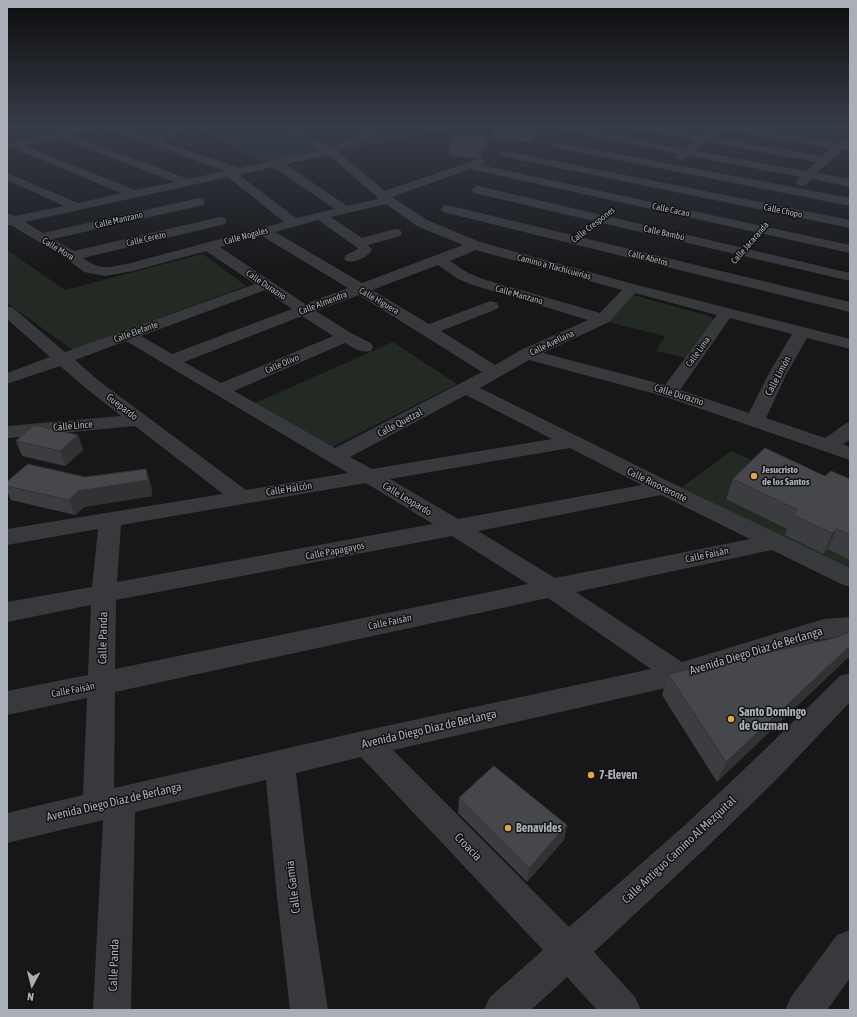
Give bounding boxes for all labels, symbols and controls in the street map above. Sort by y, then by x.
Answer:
street label: Calle Cacao [651,201,691,219]
street label: Calle Chopo [763,202,803,220]
street label: Calle Crespones [569,205,617,245]
street label: Calle Manzano [94,209,144,231]
street label: Calle Jacaranda [729,220,771,266]
street label: Calle Bambú [642,223,686,243]
street label: Calle Nogales [223,225,269,247]
street label: Calle Cerezo [125,229,167,249]
street label: Calle Mora [40,235,76,263]
street label: Calle Abetos [627,248,669,268]
street label: Camino a Tlachicuerías [516,252,592,282]
street label: Calle Durazno [244,268,288,302]
street label: Calle Manzano [494,283,544,307]
street label: Calle Higuera [357,285,401,317]
street label: Calle Almendra [297,289,349,317]
street label: Calle Elefante [113,319,159,345]
street label: Calle Avellana [528,328,576,358]
street label: Calle Lima [684,335,712,369]
street label: Calle Olivo [263,352,301,376]
street label: Calle Limón [763,354,793,398]
street label: Calle Durazno [653,382,705,408]
street label: Guepardo [104,391,140,423]
street label: Calle Quetzal [375,406,425,440]
street label: Calle Lince [53,418,93,434]
place label: Jesucristo de los Santos [762,464,810,488]
street label: Calle Rinoceronte [625,465,689,505]
marker: Jesucristo de los Santos [749,471,759,481]
street label: Calle Halcón [265,479,313,499]
street label: Calle Leopardo [380,480,434,518]
street label: Calle Papagayos [304,539,366,563]
street label: Calle Faisán [684,545,730,565]
street label: Calle Panda [95,612,111,664]
street label: Calle Faisán [367,612,413,632]
street label: Avenida Diego Díaz de Berlanga [688,624,824,678]
street label: Calle Faisán [50,680,96,700]
place label: Santo Domingo de Guzman [739,705,806,733]
street label: Avenida Diego Díaz de Berlanga [360,706,498,752]
marker: Santo Domingo de Guzman [726,714,736,724]
place label: 7-Eleven [599,768,637,782]
marker: 7-Eleven [586,770,596,780]
street label: Avenida Diego Díaz de Berlanga [45,779,183,825]
street label: Calle Antiguo Camino Al Mezquital [619,793,739,907]
place label: Benavides [516,821,562,835]
marker: Benavides [503,823,513,833]
street label: Croacia [451,830,485,864]
street label: Calle Gamia [283,860,303,914]
street label: Calle Panda [106,938,122,992]
north arrow [12,965,52,1005]
text: N [27,991,34,1003]

